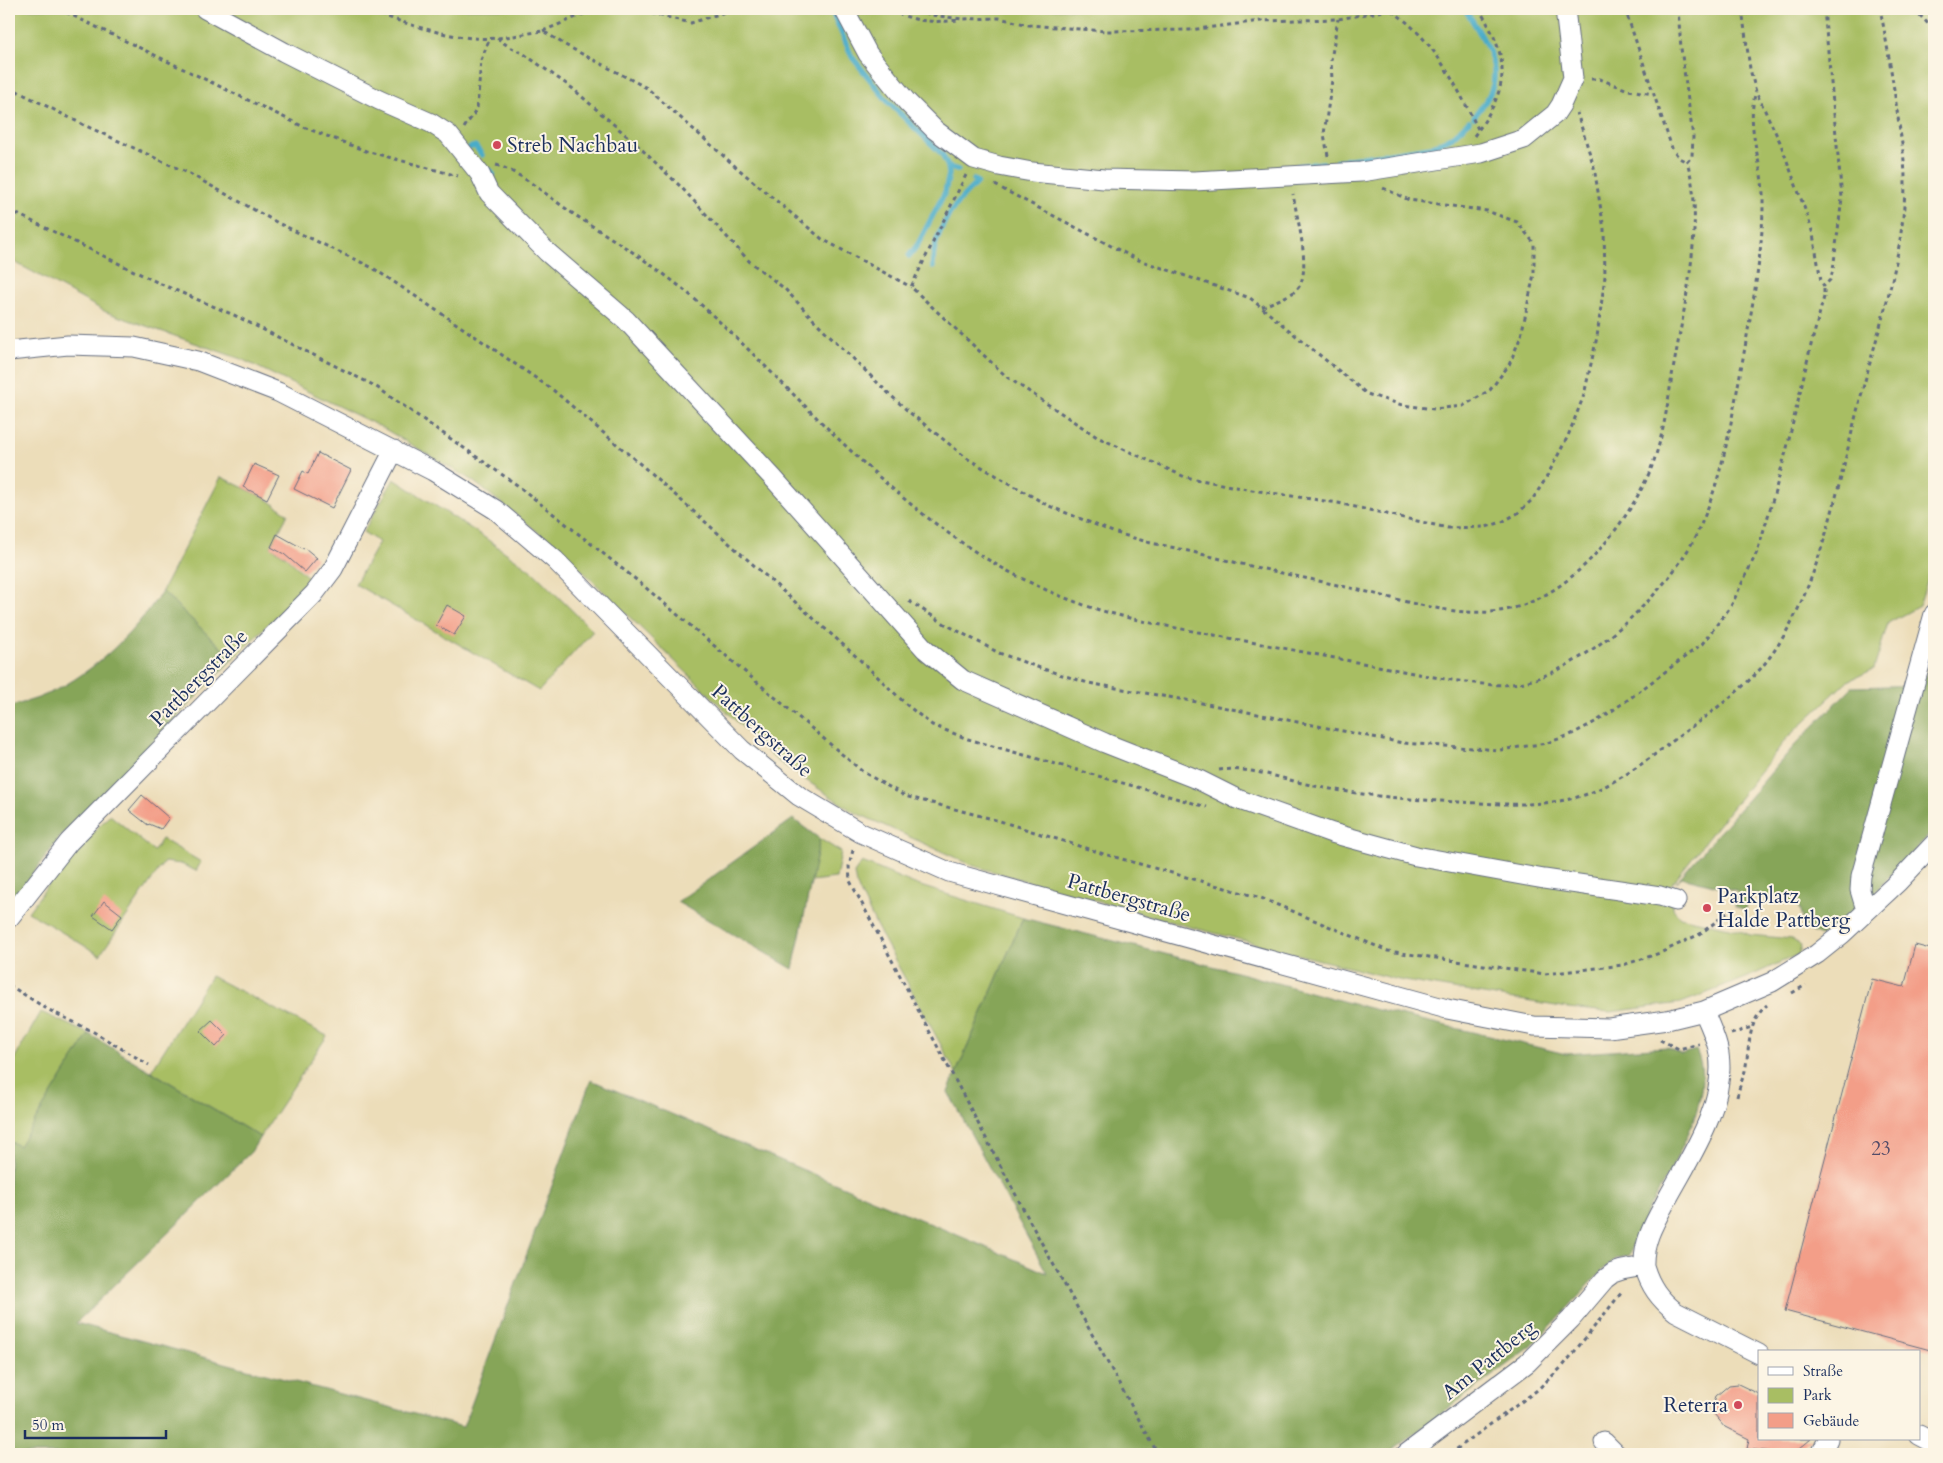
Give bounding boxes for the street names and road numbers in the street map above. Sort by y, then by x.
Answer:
street label: Pattbergstraße [144,623,254,733]
street label: Pattbergstraße [705,678,819,784]
street label: Pattbergstraße [1064,866,1194,930]
street label: Am Pattberg [1436,1313,1542,1407]

